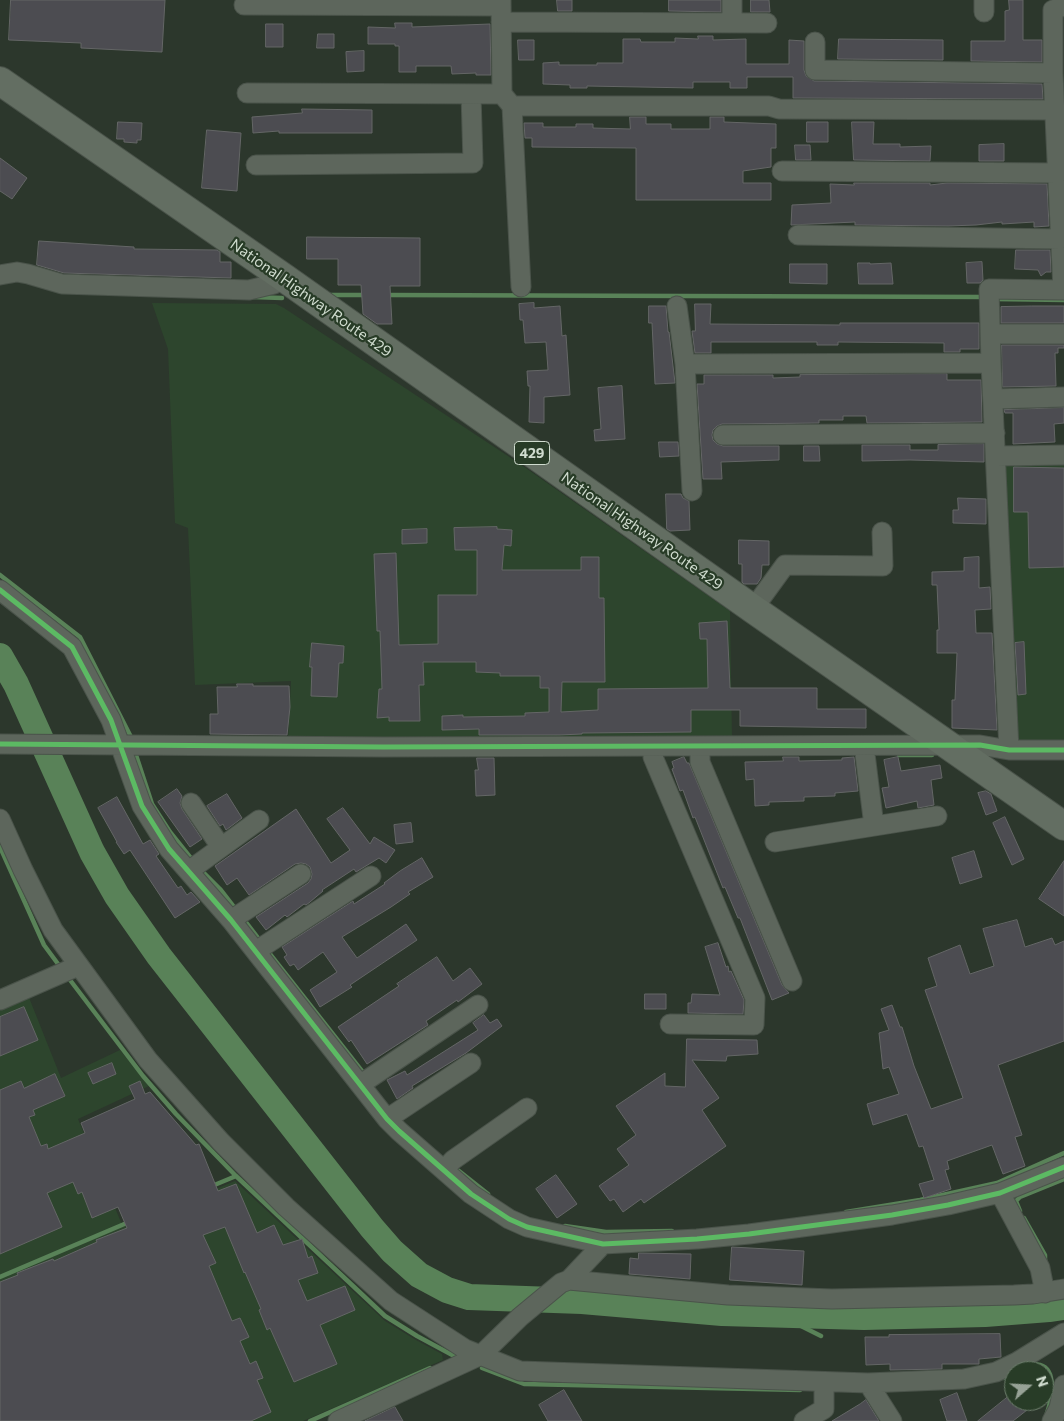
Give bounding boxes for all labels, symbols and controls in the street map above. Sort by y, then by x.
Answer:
street label: National Highway Route 429 [227,235,395,361]
road number: 429 [514,442,550,464]
street label: National Highway Route 429 [558,468,726,594]
north arrow [1004,1361,1054,1411]
text: N [1033,1374,1052,1389]

